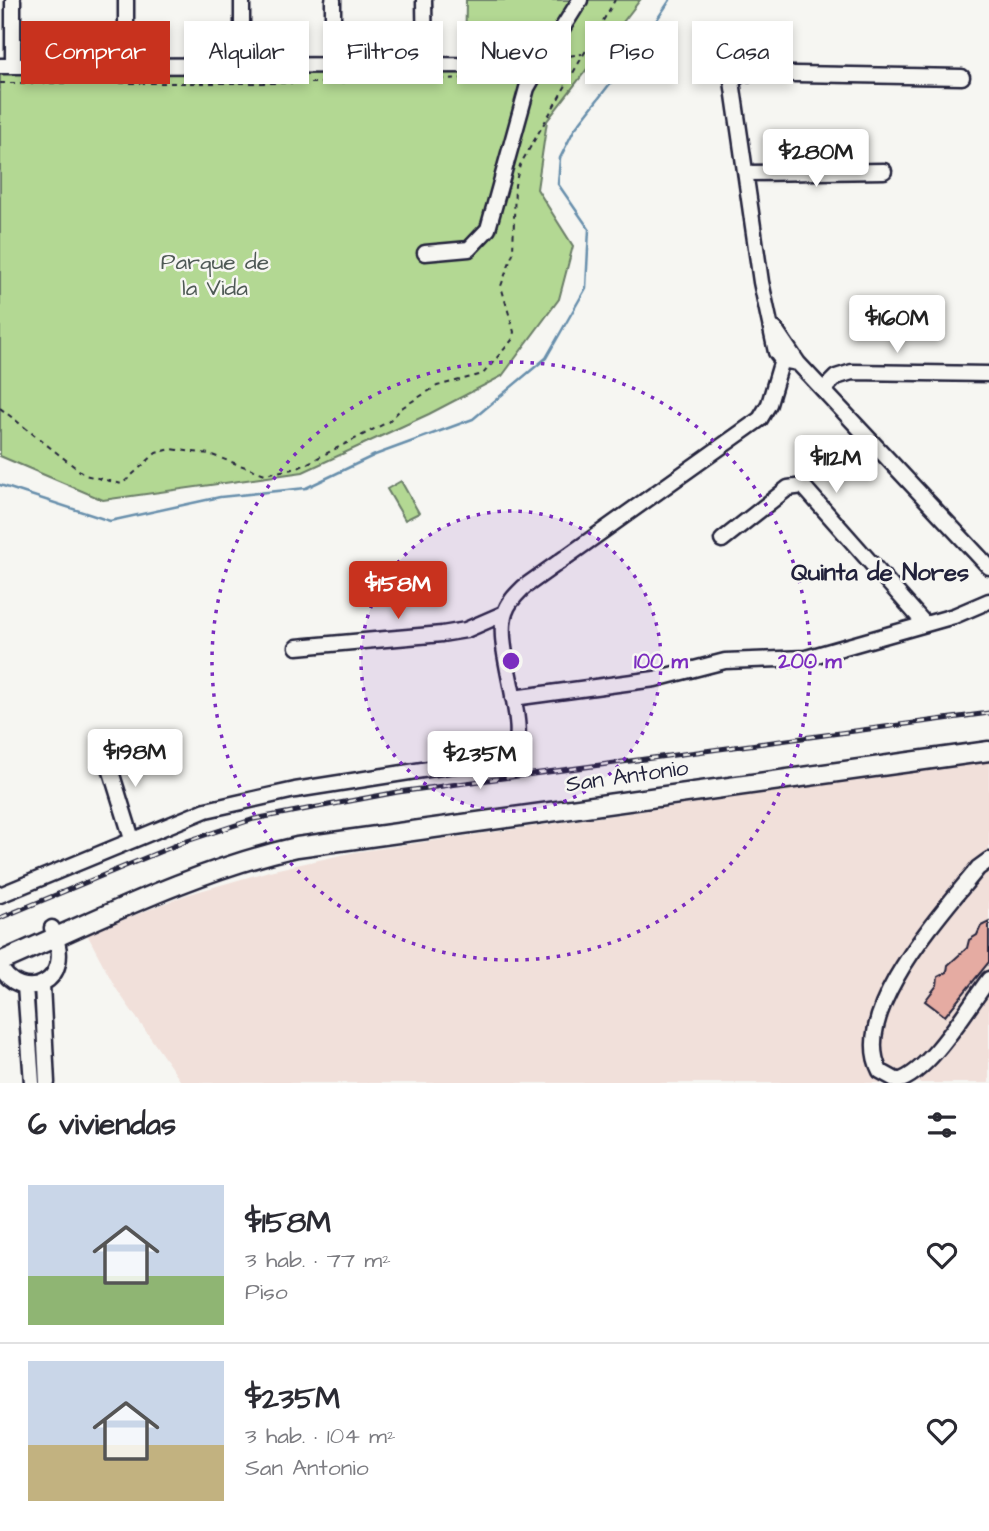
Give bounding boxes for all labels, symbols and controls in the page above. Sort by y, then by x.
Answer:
chip: Comprar [21,21,170,84]
chip: Alquilar [184,21,309,84]
chip: Filtros [323,21,443,84]
chip: Nuevo [457,21,571,84]
chip: Piso [585,21,678,84]
chip: Casa [692,21,793,84]
pin: $280M [767,130,865,189]
text: $280M [779,136,853,168]
park label: Parque de la Vida [161,246,269,304]
pin: $160M [848,296,946,355]
text: $160M [865,302,929,334]
pin: $112M [787,435,885,495]
text: $112M [811,442,861,474]
district label: Quinta de Nores [791,556,969,590]
pin: $158M [349,562,447,621]
text: $158M [365,568,431,600]
text: 100 m [634,647,689,676]
text: 200 m [777,647,842,676]
centre of rings [499,649,523,673]
pin: $198M [86,730,184,789]
pin: $235M [431,732,529,791]
text: $198M [104,736,166,768]
text: $235M [444,738,516,770]
street label: San Antonio [564,752,690,800]
text: 6 viviendas [28,1104,176,1146]
icon: filters [923,1106,961,1144]
text: $158M [245,1202,331,1244]
icon: home [84,1213,168,1297]
icon: heart [923,1236,961,1274]
text: 3 hab. · 77 m² [245,1244,391,1276]
text: Piso [245,1276,288,1308]
text: $235M [245,1378,340,1420]
icon: home [84,1389,168,1473]
icon: heart [923,1412,961,1450]
text: 3 hab. · 104 m² [245,1420,396,1452]
text: San Antonio [245,1452,369,1484]

